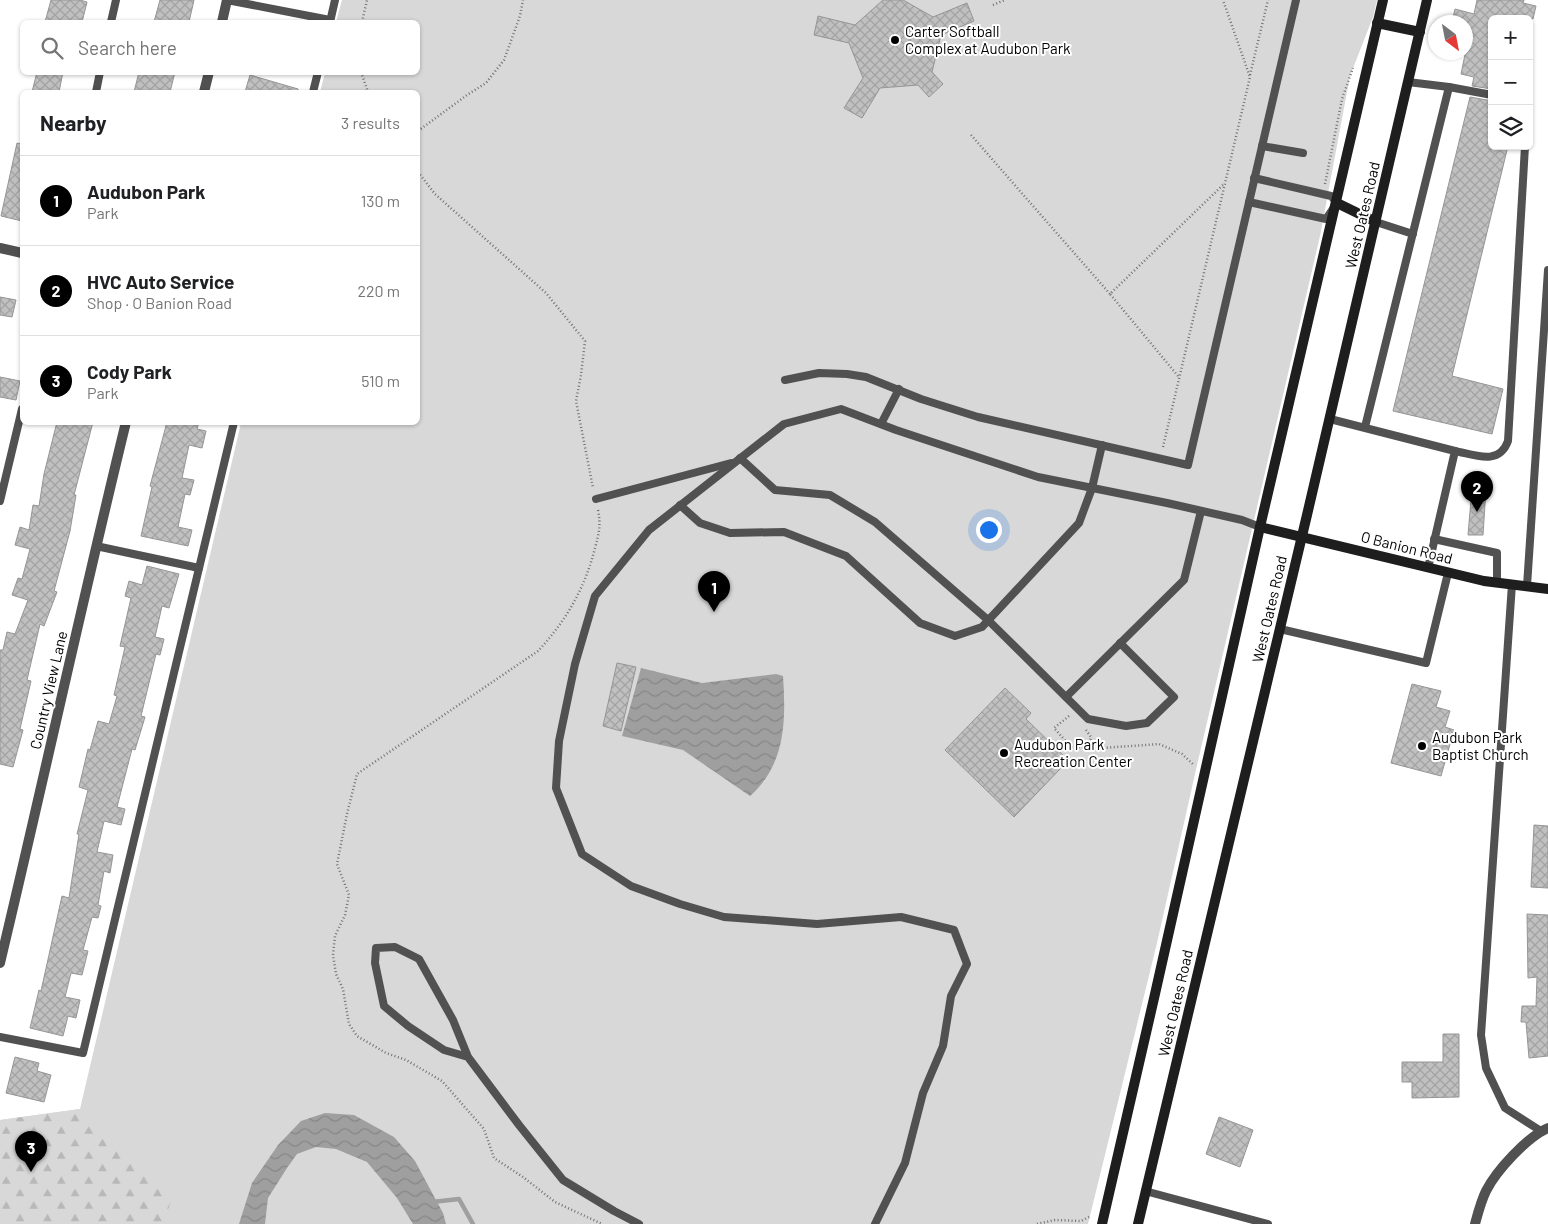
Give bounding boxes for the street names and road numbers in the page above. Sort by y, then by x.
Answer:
street label: West Oates Road [1341,160,1383,270]
street label: O Banion Road [1359,527,1455,567]
street label: West Oates Road [1248,554,1290,664]
street label: Country View Lane [26,629,70,751]
street label: West Oates Road [1154,948,1196,1058]

